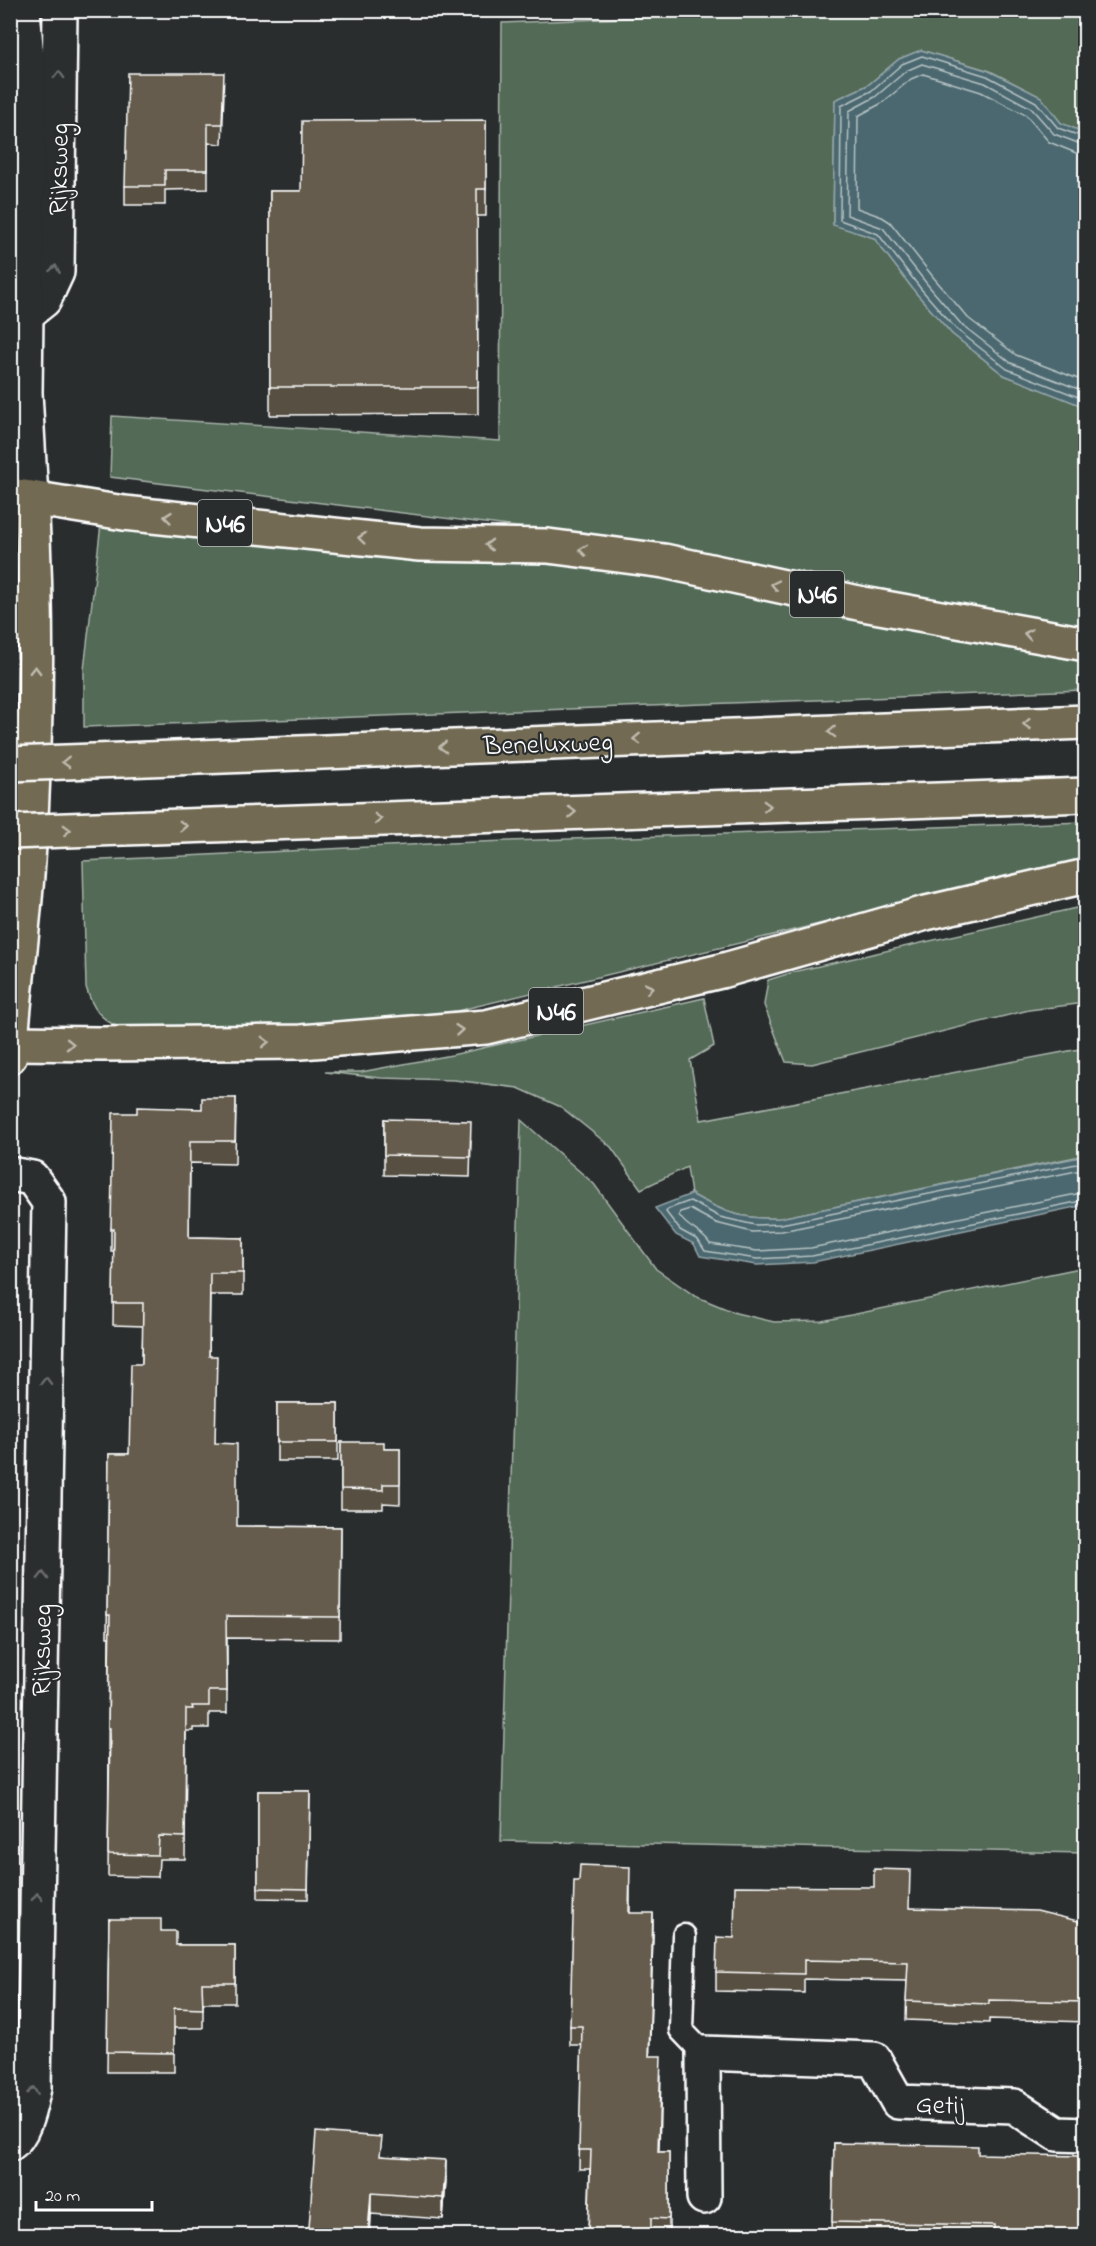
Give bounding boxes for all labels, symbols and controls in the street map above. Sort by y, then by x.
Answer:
one-way arrow [53,70,65,79]
street label: Rijksweg [40,122,81,216]
one-way arrow [49,264,61,274]
road number: N46 [198,500,252,546]
one-way arrow [163,511,173,524]
one-way arrow [357,532,366,545]
one-way arrow [485,539,494,551]
one-way arrow [578,545,587,557]
road number: N46 [790,571,844,617]
one-way arrow [770,579,780,592]
one-way arrow [1023,628,1033,641]
one-way arrow [29,666,41,675]
one-way arrow [1023,717,1032,730]
street label: Beneluxweg [482,724,614,767]
one-way arrow [828,725,837,738]
one-way arrow [633,733,642,746]
one-way arrow [438,741,447,753]
one-way arrow [62,755,71,768]
one-way arrow [763,799,772,812]
one-way arrow [568,806,577,819]
one-way arrow [373,813,382,825]
one-way arrow [178,820,187,832]
one-way arrow [63,824,72,837]
one-way arrow [644,983,654,996]
road number: N46 [529,988,583,1034]
one-way arrow [455,1024,464,1037]
one-way arrow [260,1036,269,1049]
one-way arrow [65,1038,74,1050]
one-way arrow [40,1376,52,1385]
one-way arrow [36,1571,49,1580]
street label: Rijksweg [23,1603,64,1697]
one-way arrow [31,1892,44,1901]
street label: Getij [915,2086,965,2127]
one-way arrow [26,2087,38,2096]
scale bar [36,2174,152,2212]
text: 20 m [45,2184,80,2210]

